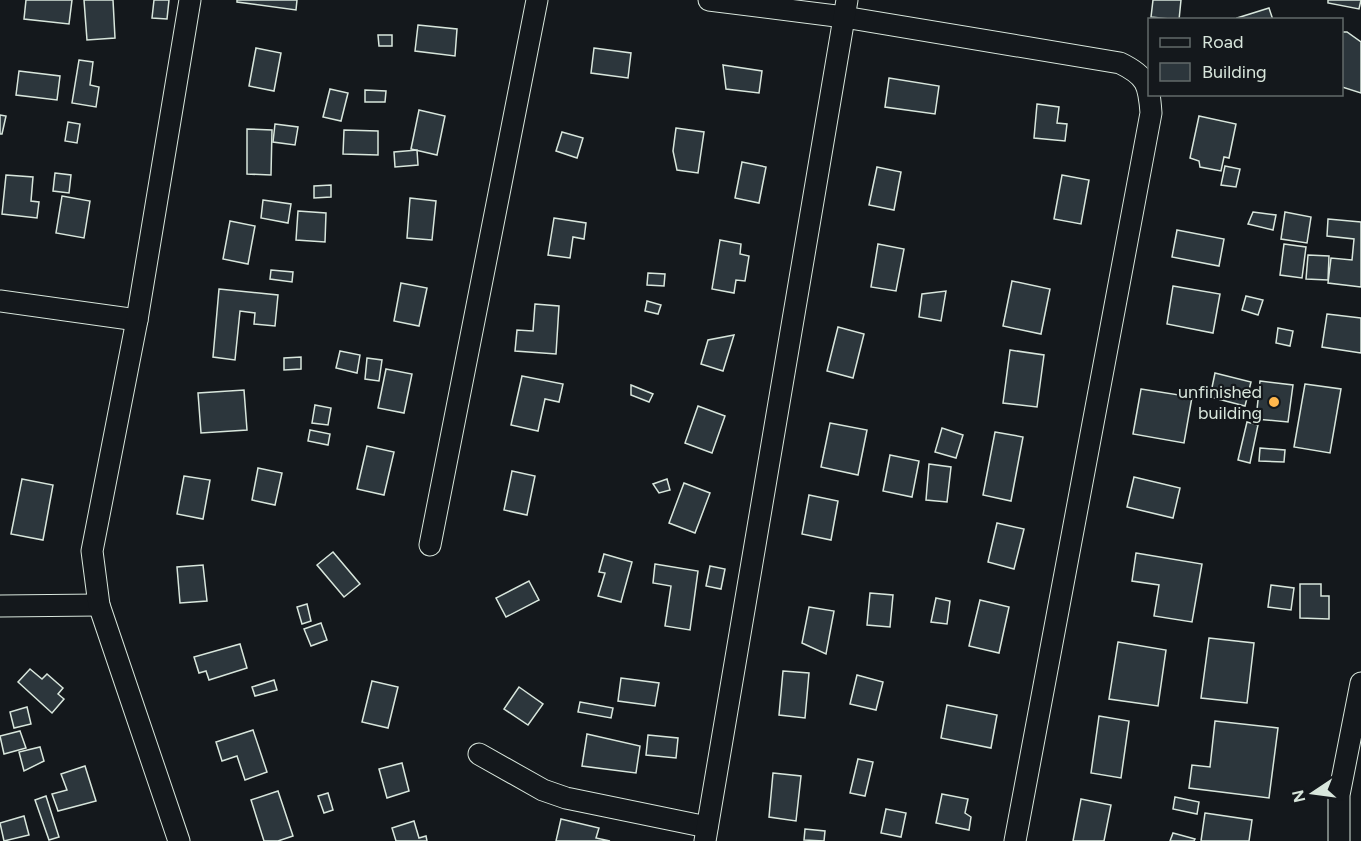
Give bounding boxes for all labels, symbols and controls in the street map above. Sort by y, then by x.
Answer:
legend [1148,18,1343,96]
text: Road [1202,31,1243,53]
text: Building [1202,61,1267,83]
place label: unfinished building [1178,381,1262,424]
marker: unfinished building [1267,395,1281,409]
north arrow [1283,763,1343,823]
text: N [1288,788,1310,804]

